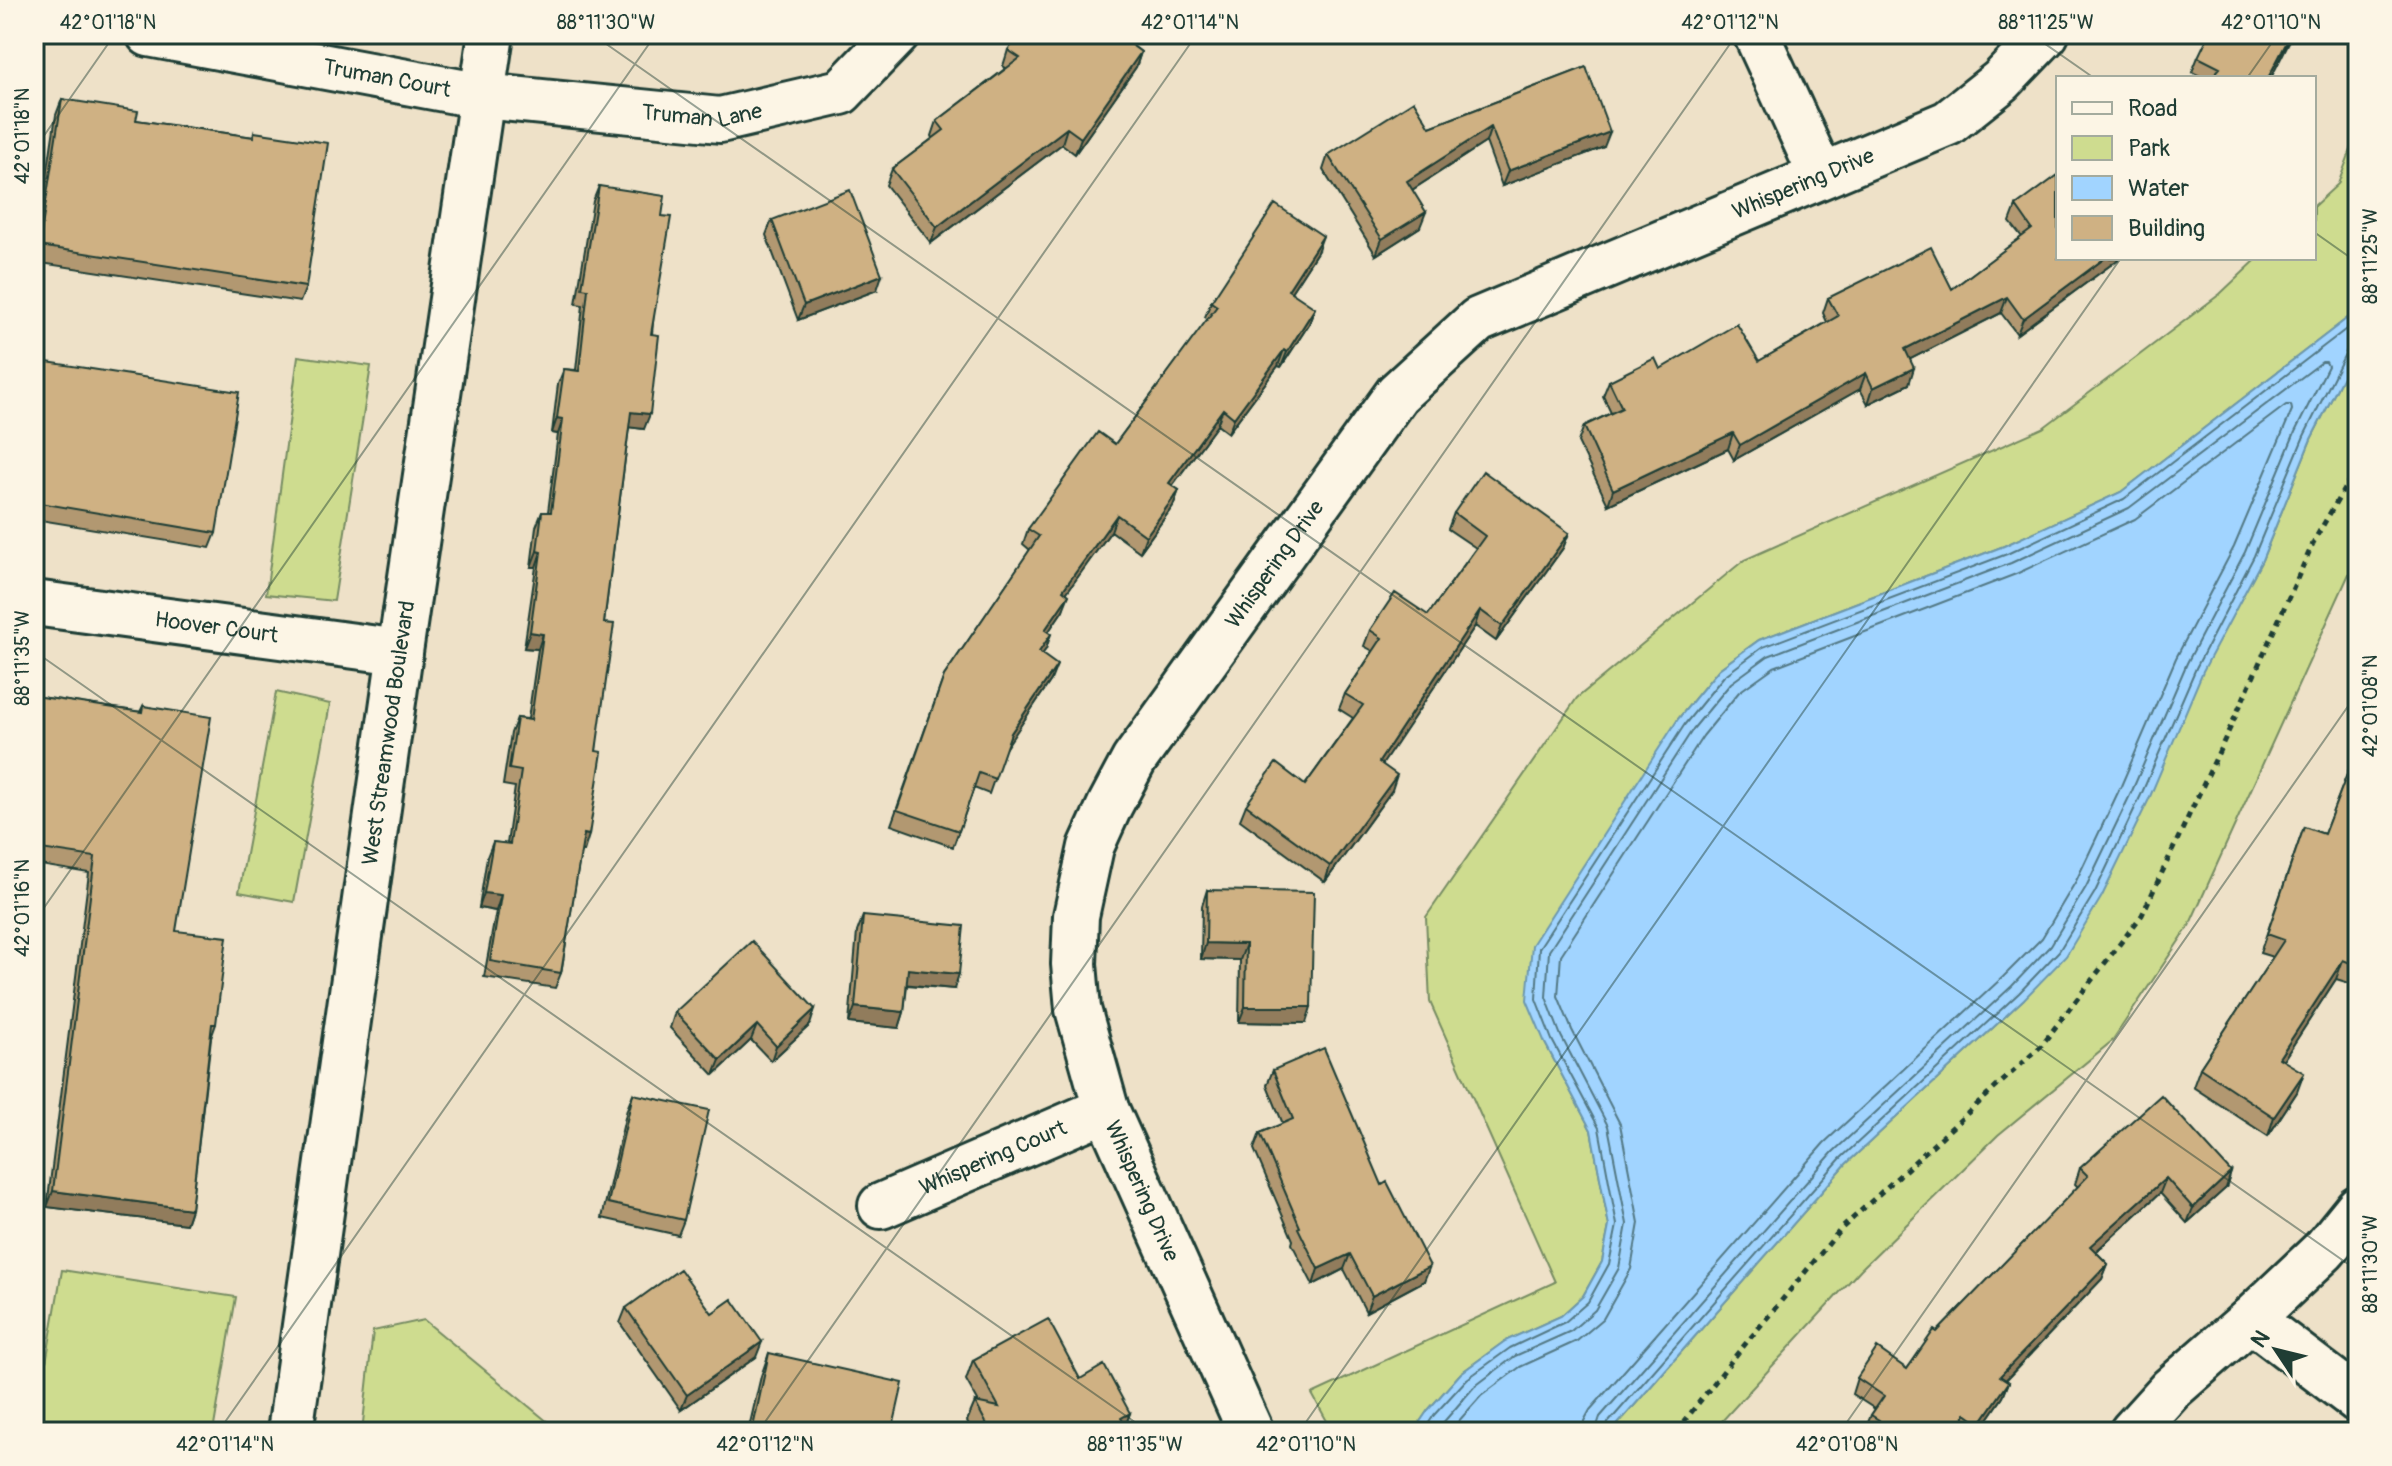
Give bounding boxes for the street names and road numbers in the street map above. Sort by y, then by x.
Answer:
street label: Truman Court [321,53,453,104]
street label: Truman Lane [640,97,765,134]
street label: Whispering Drive [1728,141,1879,226]
street label: Whispering Drive [1219,494,1330,634]
street label: West Streamwood Boulevard [356,599,421,867]
street label: Hoover Court [153,605,280,650]
street label: Whispering Court [915,1114,1071,1202]
street label: Whispering Drive [1098,1116,1186,1266]

